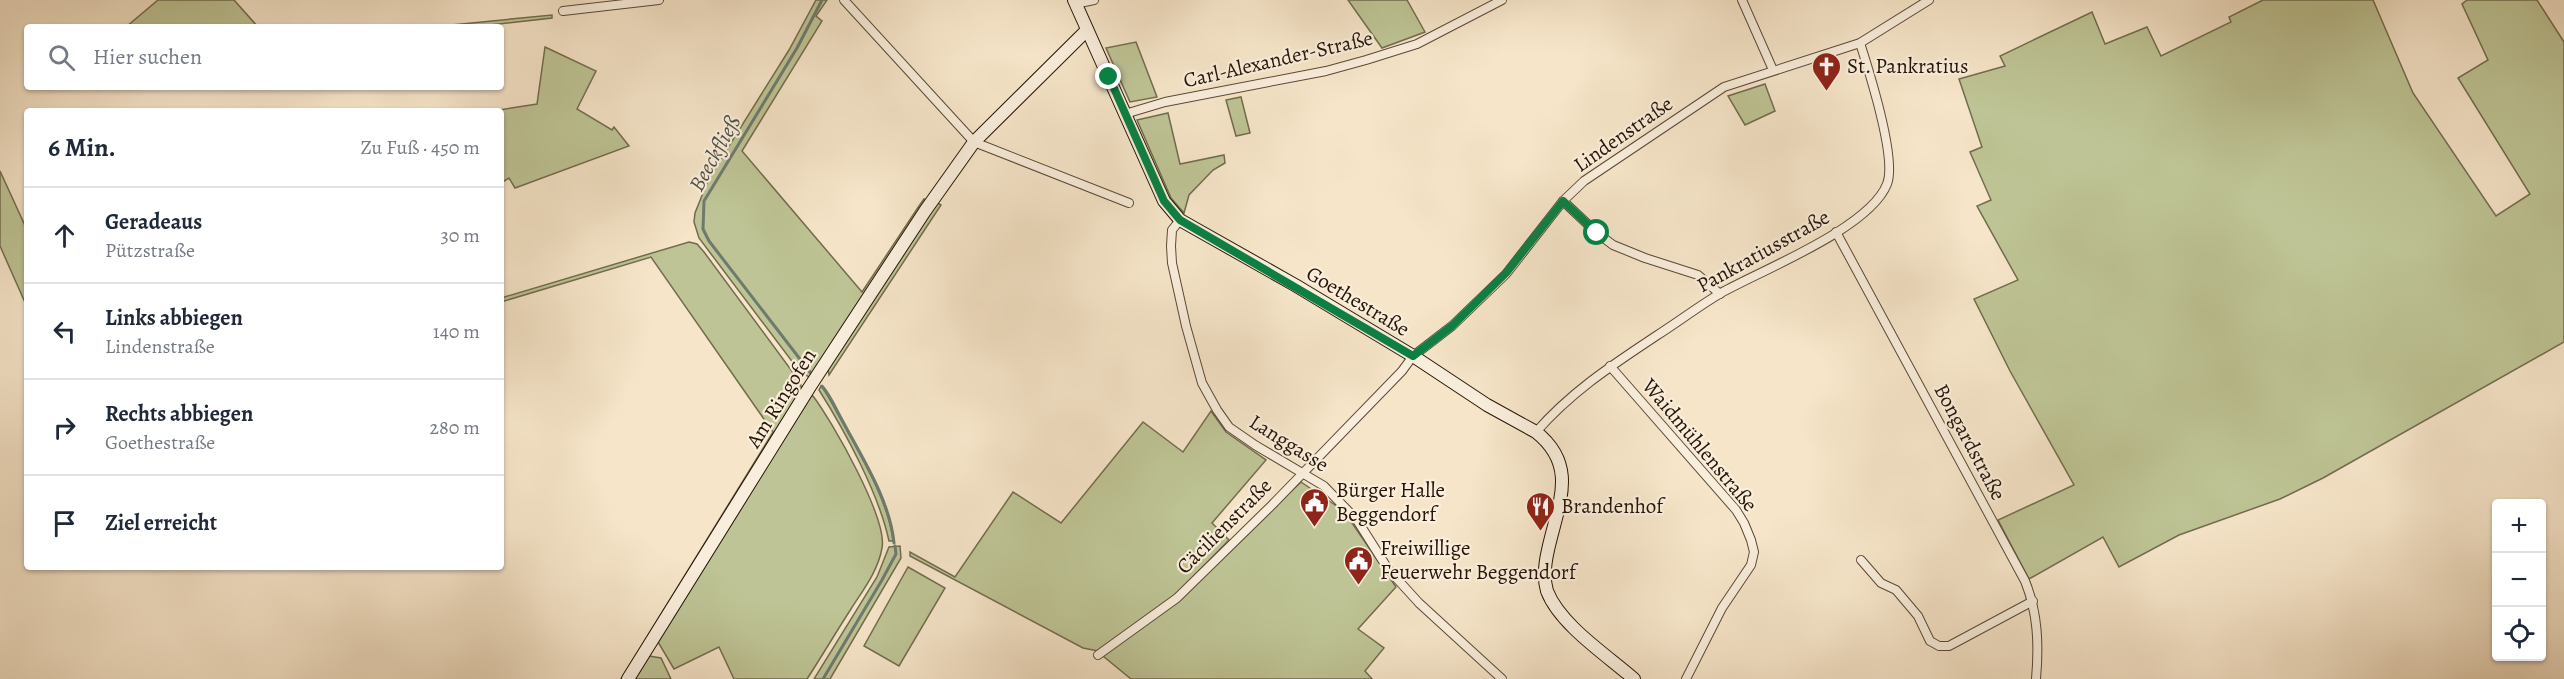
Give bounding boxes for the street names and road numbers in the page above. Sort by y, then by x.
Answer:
street label: Carl-Alexander-Straße [1181,24,1375,94]
street label: Lindenstraße [1568,90,1678,178]
street label: Pankratiusstraße [1692,203,1834,299]
street label: Goethestraße [1301,259,1415,343]
street label: Am Ringofen [739,343,823,454]
street label: Waidmühlenstraße [1635,372,1764,517]
street label: Bongardstraße [1928,379,2012,505]
street label: Langgasse [1244,408,1334,478]
street label: Cäcilienstraße [1170,472,1278,580]

